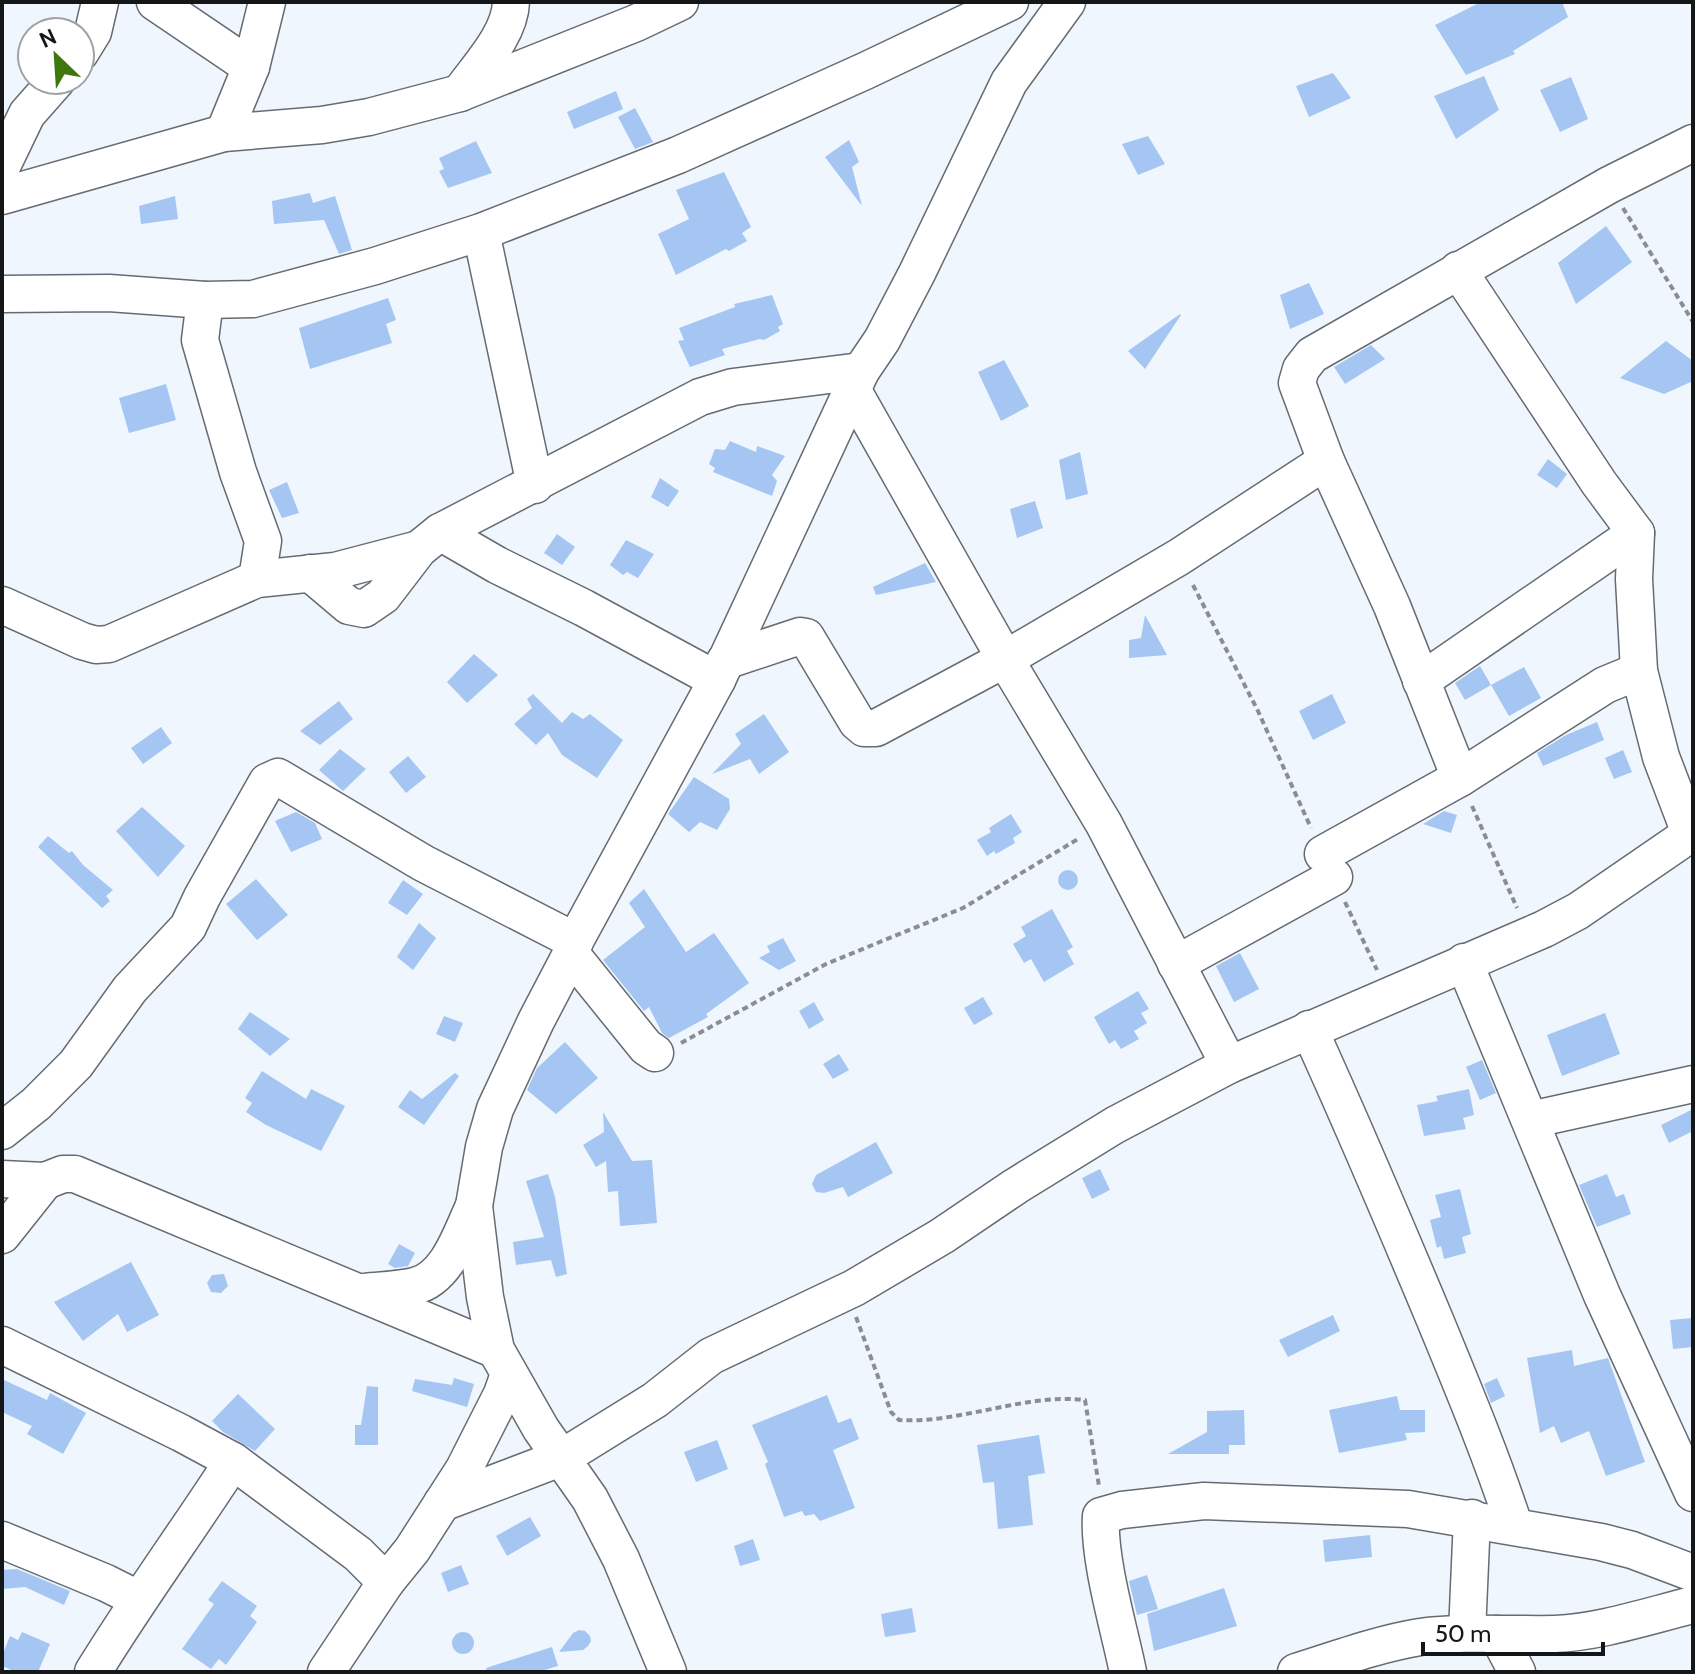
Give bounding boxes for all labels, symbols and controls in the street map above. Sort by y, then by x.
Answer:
north arrow [16,16,96,96]
text: N [35,23,61,54]
scale bar [1423,1606,1603,1656]
text: 50 m [1435,1619,1491,1648]

